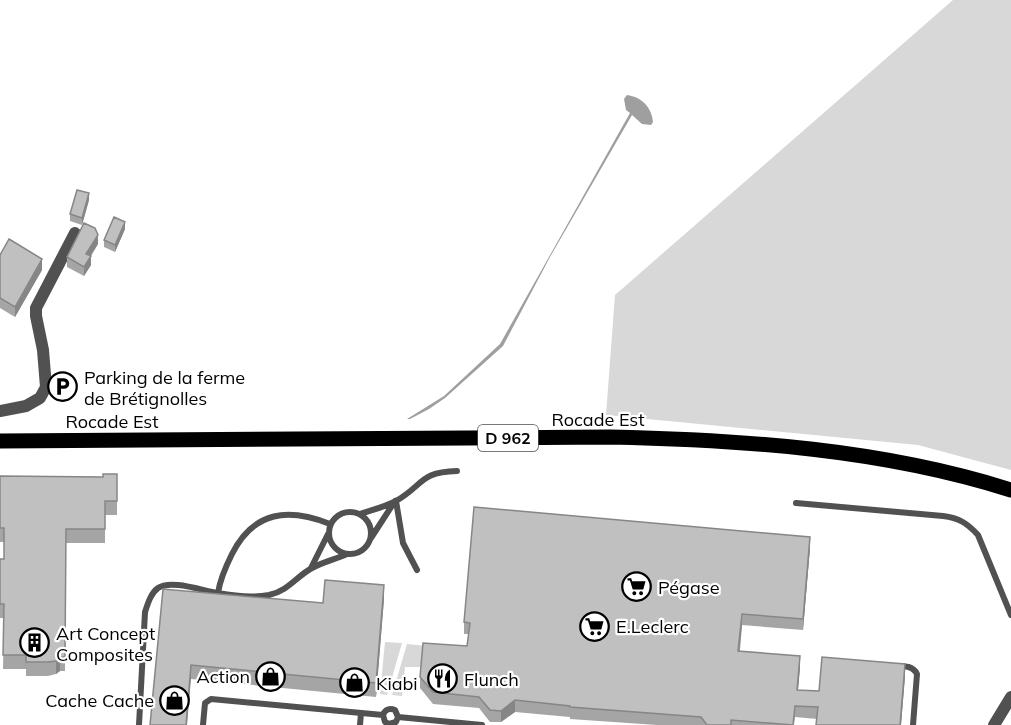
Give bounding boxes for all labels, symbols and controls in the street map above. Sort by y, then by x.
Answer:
place label: Parking de la ferme de Brétignolles [84,366,245,410]
parking icon: Parking de la ferme de Brétignolles [47,371,79,403]
street label: Rocade Est [551,408,645,431]
street label: Rocade Est [65,410,159,433]
road number: D 962 [478,425,538,451]
supermarket icon: Pégase [621,571,653,603]
place label: Pégase [658,576,719,599]
supermarket icon: E.Leclerc [579,610,611,642]
place label: E.Leclerc [616,615,689,638]
place label: Art Concept Composites [56,622,155,666]
building icon: Art Concept Composites [19,627,51,659]
shop icon: Action [255,660,287,692]
restaurant icon: Flunch [427,663,459,695]
place label: Action [197,665,250,688]
shop icon: Kiabi [339,667,371,699]
place label: Flunch [464,668,519,691]
place label: Kiabi [376,672,418,695]
shop icon: Cache Cache [159,684,191,716]
place label: Cache Cache [45,689,154,712]

